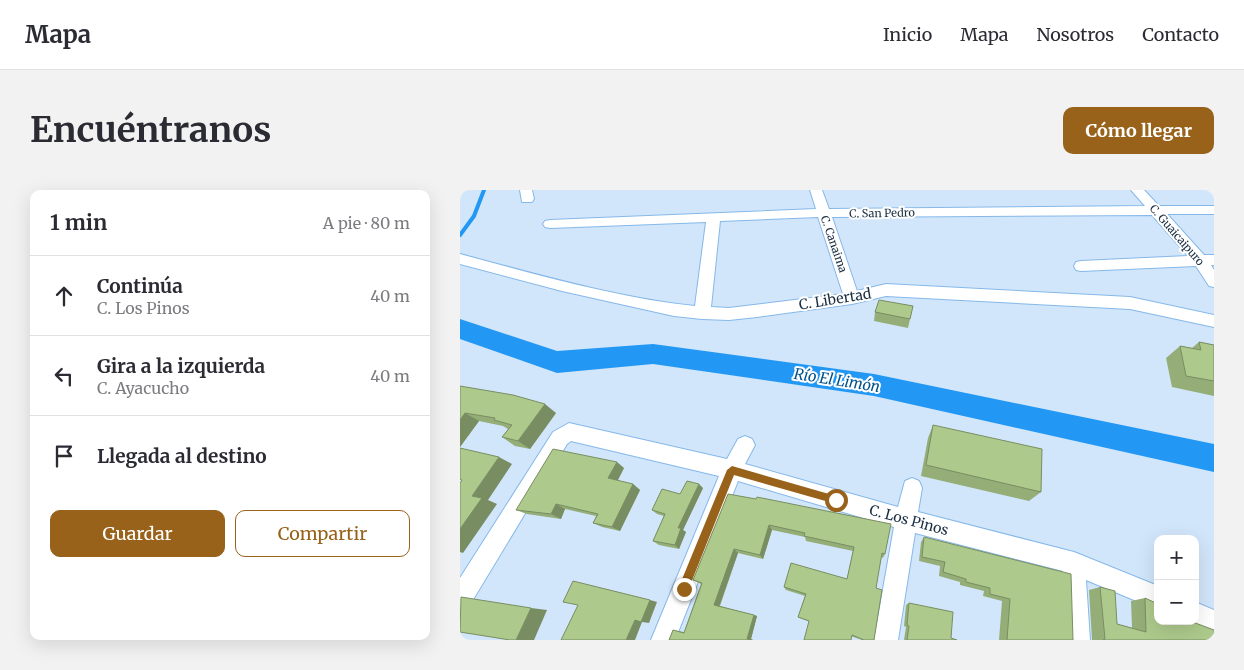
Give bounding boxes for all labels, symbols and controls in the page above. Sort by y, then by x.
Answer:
text: Mapa [25,19,91,50]
text: Inicio [883,23,932,46]
text: Mapa [960,23,1009,46]
text: Nosotros [1037,23,1114,46]
text: Contacto [1142,23,1219,46]
button: Cómo llegar [1063,107,1214,154]
text: Encuéntranos [30,108,271,152]
street label: C. Guaicaipuro [1147,202,1208,269]
street label: C. San Pedro [849,205,915,221]
text: 1 min [50,209,107,236]
text: A pie · 80 m [323,213,410,233]
street label: C. Canaima [818,214,850,274]
text: Continúa [97,274,183,298]
icon: ahead [50,282,78,310]
street label: C. Libertad [798,284,873,314]
text: 40 m [370,286,410,306]
text: C. Los Pinos [97,298,190,318]
text: Gira a la izquierda [97,354,265,378]
icon: left [50,362,78,390]
water label: Río El Limón [793,364,881,396]
text: 40 m [370,366,410,386]
text: C. Ayacucho [97,378,189,398]
icon: arrive [50,442,78,470]
text: Llegada al destino [97,444,267,468]
route start [825,489,848,512]
street label: C. Los Pinos [868,501,951,539]
button: Guardar [50,510,225,557]
button: Compartir [235,510,410,557]
map controls [1154,535,1199,625]
button: + [1154,535,1199,580]
route end [673,578,696,601]
button: − [1154,580,1199,625]

